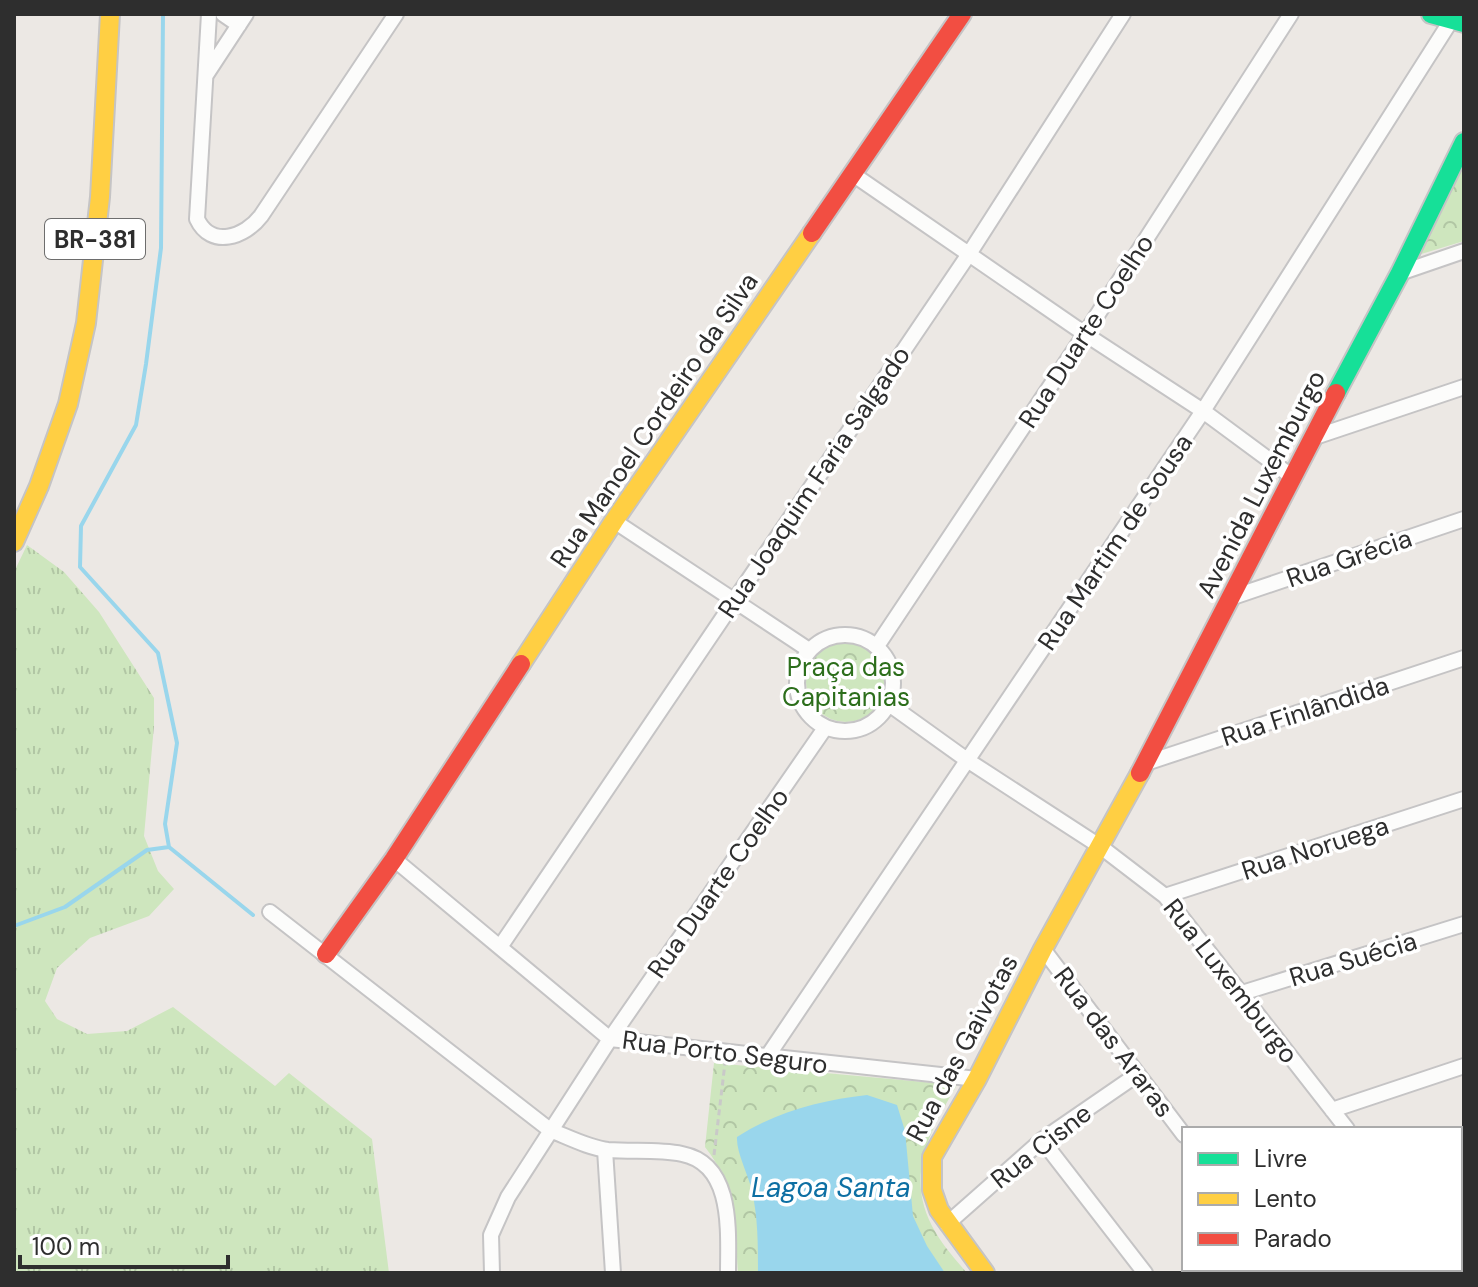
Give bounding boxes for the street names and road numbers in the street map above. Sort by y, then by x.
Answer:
road number: BR-381 [45,219,145,259]
street label: Rua Duarte Coelho [1011,228,1161,434]
street label: Rua Manoel Cordeiro da Silva [542,266,766,574]
street label: Rua Joaquim Faria Salgado [710,339,918,625]
street label: Avenida Luxemburgo [1189,364,1333,604]
street label: Rua Martim de Sousa [1030,427,1200,657]
street label: Rua Grécia [1282,521,1416,595]
street label: Rua Finlândida [1217,668,1393,754]
street label: Rua Duarte Coelho [640,781,796,985]
street label: Rua Noruega [1237,808,1393,888]
street label: Rua Luxemburgo [1156,892,1306,1070]
street label: Rua Suécia [1285,924,1421,994]
street label: Rua das Gaivotas [898,949,1026,1147]
street label: Rua das Araras [1046,960,1182,1124]
street label: Rua Porto Seguro [620,1023,830,1081]
street label: Rua Cisne [984,1096,1098,1196]

